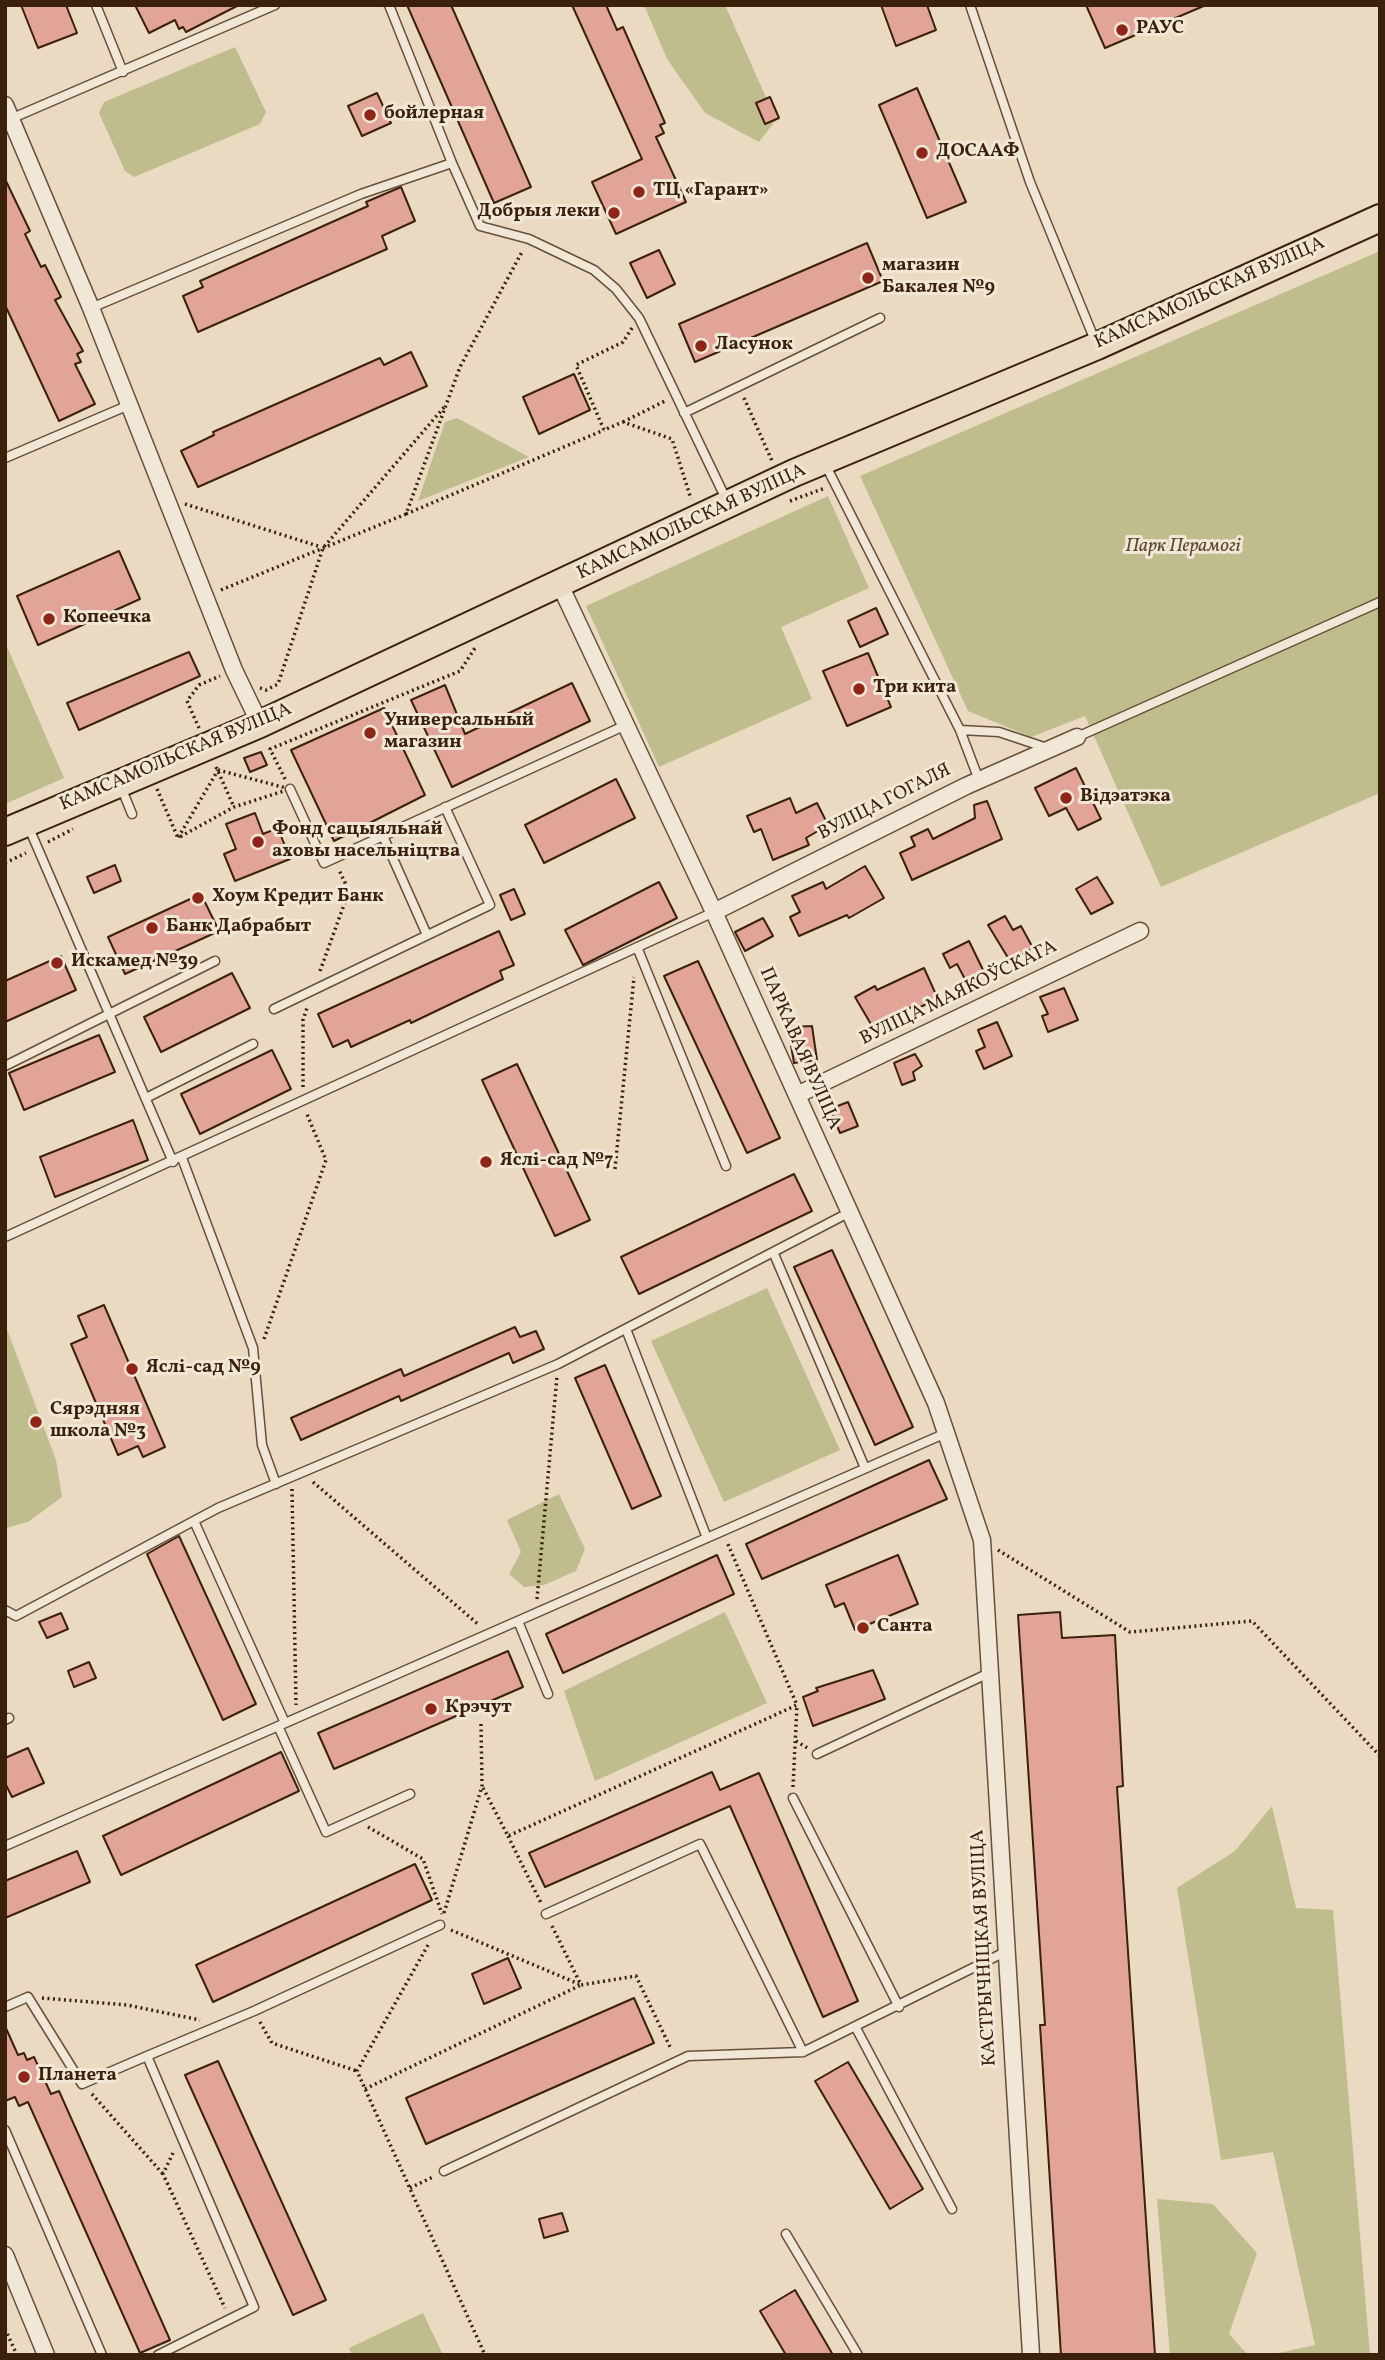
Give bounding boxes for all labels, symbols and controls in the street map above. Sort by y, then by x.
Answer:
place label: РАУС [1136,19,1184,41]
marker: РАУС [1114,22,1130,38]
place label: бойлерная [384,104,484,126]
marker: бойлерная [362,107,378,123]
place label: ДОСААФ [936,142,1019,164]
marker: ДОСААФ [914,145,930,161]
place label: ТЦ «Гарант» [653,181,769,203]
marker: ТЦ «Гарант» [631,184,647,200]
place label: Добрыя леки [477,202,600,224]
marker: Добрыя леки [606,205,622,221]
street label: КАМСАМОЛЬСКАЯ ВУЛІЦА [1091,233,1329,355]
place label: магазин Бакалея №9 [882,256,995,300]
marker: магазин Бакалея №9 [860,270,876,286]
place label: Ласунок [715,335,793,357]
marker: Ласунок [693,338,709,354]
street label: КАМСАМОЛЬСКАЯ ВУЛІЦА [574,460,810,586]
park label: Парк Перамогі [1126,537,1240,559]
place label: Копеечка [63,608,151,630]
marker: Копеечка [41,611,57,627]
place label: Три кита [873,678,956,700]
marker: Три кита [851,681,867,697]
street label: КАМСАМОЛЬСКАЯ ВУЛІЦА [57,699,295,817]
place label: Универсальный магазин [384,711,534,755]
marker: Универсальный магазин [362,725,378,741]
street label: ВУЛІЦА ГОГАЛЯ [815,760,955,846]
place label: Відэатэка [1080,787,1171,809]
marker: Відэатэка [1058,790,1074,806]
place label: Фонд сацыяльнай аховы насельніцтва [272,820,460,864]
marker: Фонд сацыяльнай аховы насельніцтва [250,834,266,850]
place label: Хоум Кредит Банк [212,887,384,909]
marker: Хоум Кредит Банк [190,890,206,906]
place label: Банк Дабрабыт [166,917,311,939]
marker: Банк Дабрабыт [144,920,160,936]
street label: ВУЛІЦА МАЯКОЎСКАГА [857,936,1061,1052]
place label: Искамед №39 [71,952,198,974]
marker: Искамед №39 [49,955,65,971]
street label: ПАРКАВАЯ ВУЛІЦА [753,964,845,1134]
place label: Яслі-сад №7 [500,1151,613,1173]
marker: Яслі-сад №7 [478,1154,494,1170]
place label: Яслі-сад №9 [146,1358,261,1380]
marker: Яслі-сад №9 [124,1361,140,1377]
place label: Сярэдняя школа №3 [50,1400,146,1444]
marker: Сярэдняя школа №3 [28,1414,44,1430]
place label: Санта [877,1617,933,1639]
marker: Санта [855,1620,871,1636]
place label: Крэчут [445,1698,512,1720]
marker: Крэчут [423,1701,439,1717]
street label: КАСТРЫЧНІЦКАЯ ВУЛІЦА [967,1829,1003,2067]
place label: Планета [38,2066,117,2088]
marker: Планета [16,2069,32,2085]

